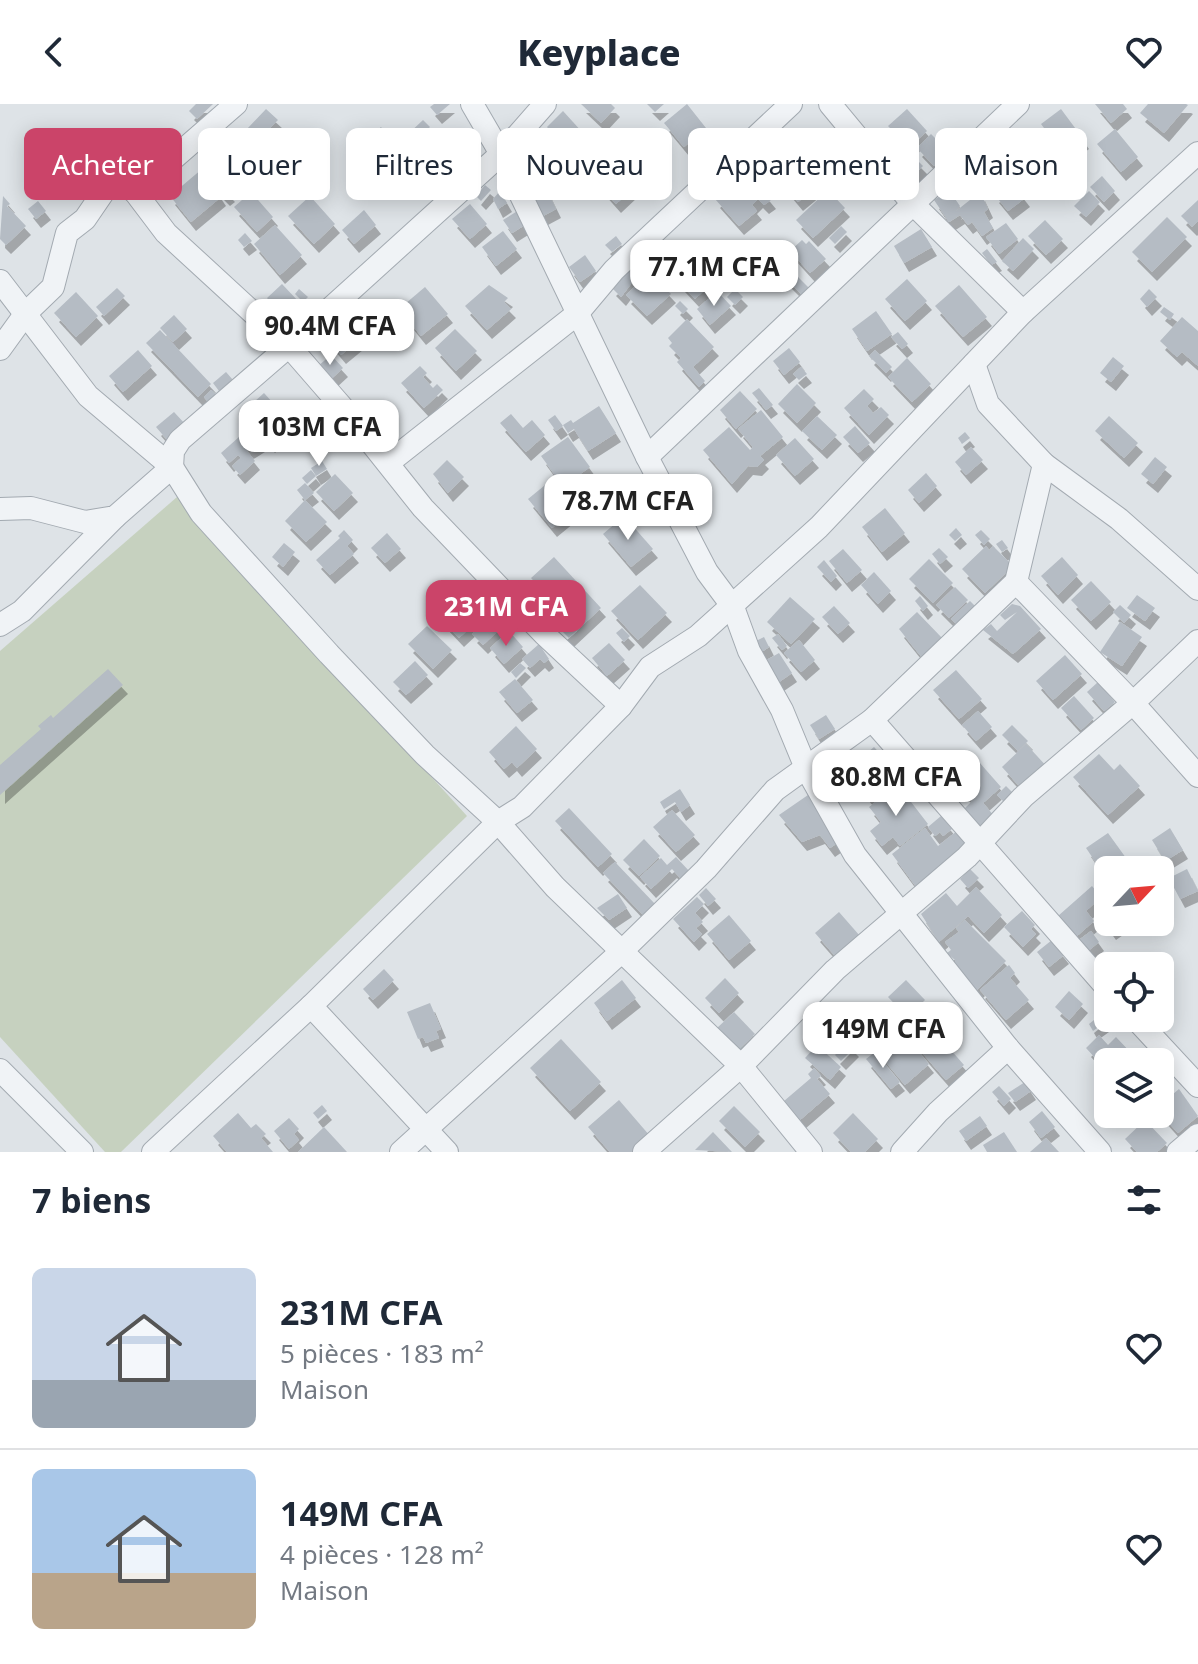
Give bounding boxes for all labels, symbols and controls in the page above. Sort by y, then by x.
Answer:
text: Keyplace [517,28,681,77]
icon: back [32,30,76,74]
icon: heart [1122,30,1166,74]
chip: Acheter [24,128,182,200]
chip: Louer [198,128,330,200]
chip: Filtres [346,128,481,200]
chip: Nouveau [497,128,672,200]
chip: Appartement [688,128,919,200]
chip: Maison [935,128,1087,200]
pin: 77.1M CFA [622,240,806,308]
text: 77.1M CFA [648,248,780,284]
pin: 90.4M CFA [238,299,422,367]
text: 90.4M CFA [264,307,396,343]
pin: 103M CFA [236,400,402,468]
text: 103M CFA [257,408,381,444]
pin: 78.7M CFA [536,474,720,542]
text: 78.7M CFA [562,482,694,518]
pin: 231M CFA [423,580,589,648]
text: 231M CFA [444,588,568,624]
pin: 80.8M CFA [804,750,988,818]
text: 80.8M CFA [830,758,962,794]
north arrow [1094,856,1174,936]
map controls [1094,856,1174,1128]
button: locate [1094,952,1174,1032]
pin: 149M CFA [800,1002,966,1070]
text: 149M CFA [821,1010,945,1046]
button: layers [1094,1048,1174,1128]
text: 7 biens [32,1177,151,1223]
icon: filters [1122,1178,1166,1222]
text: 231M CFA [280,1289,443,1335]
icon: home [96,1300,192,1396]
icon: heart [1122,1326,1166,1370]
text: 5 pièces · 183 m² [280,1335,484,1371]
text: Maison [280,1371,369,1407]
text: 149M CFA [280,1490,443,1536]
icon: home [96,1501,192,1597]
icon: heart [1122,1527,1166,1571]
text: 4 pièces · 128 m² [280,1536,484,1572]
text: Maison [280,1572,369,1608]

